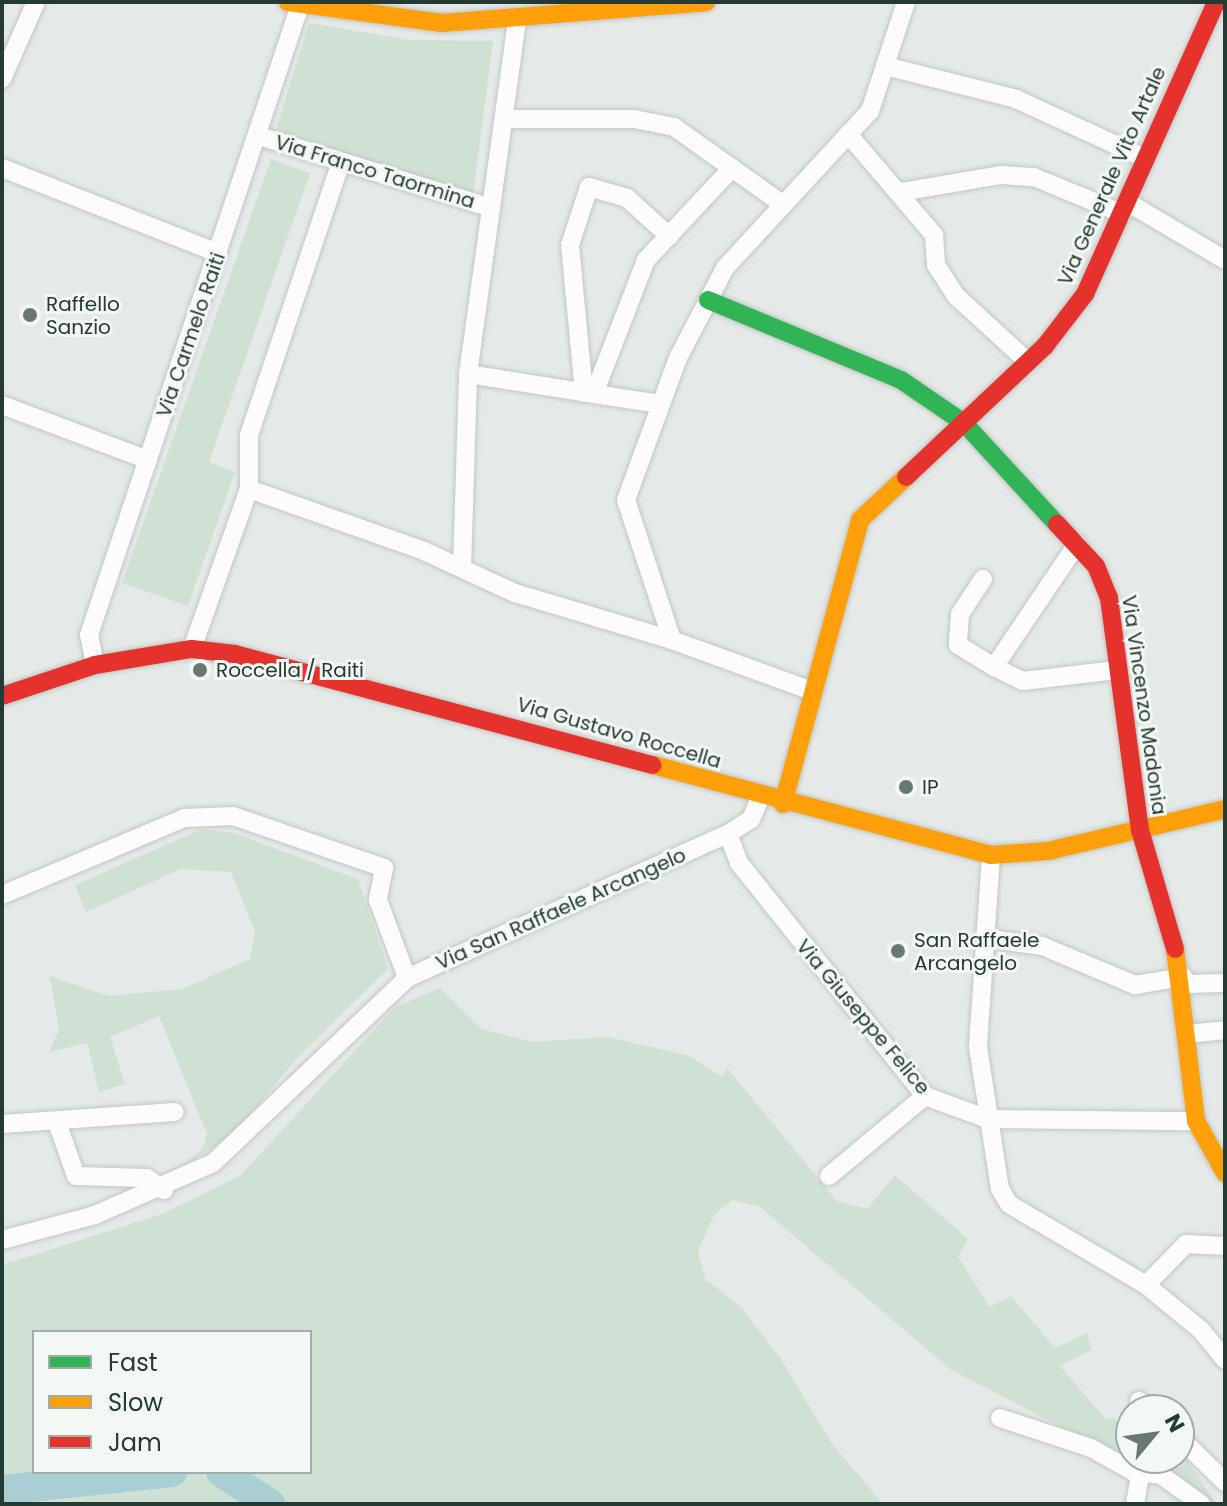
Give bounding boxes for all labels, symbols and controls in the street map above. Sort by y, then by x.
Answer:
street label: Via Generale Vito Artale [1053,63,1171,289]
street label: Via Franco Taormina [272,130,478,214]
street label: Via Carmelo Raiti [152,250,230,420]
place label: Raffello Sanzio [46,292,120,339]
marker: Raffello Sanzio [21,306,39,324]
street label: Via Vincenzo Madonia [1117,594,1171,816]
place label: Roccella / Raiti [216,658,364,682]
marker: Roccella / Raiti [191,661,209,679]
street label: Via Gustavo Roccella [514,692,724,774]
place label: IP [922,775,938,799]
marker: IP [897,778,915,796]
street label: Via San Raffaele Arcangelo [432,843,690,975]
place label: San Raffaele Arcangelo [914,928,1039,975]
street label: Via Giuseppe Felice [791,935,935,1099]
marker: San Raffaele Arcangelo [889,942,907,960]
legend [32,1330,312,1474]
text: Fast [108,1346,158,1379]
text: Slow [108,1386,163,1419]
north arrow [1115,1394,1195,1474]
text: N [1157,1408,1192,1438]
text: Jam [108,1426,162,1459]

